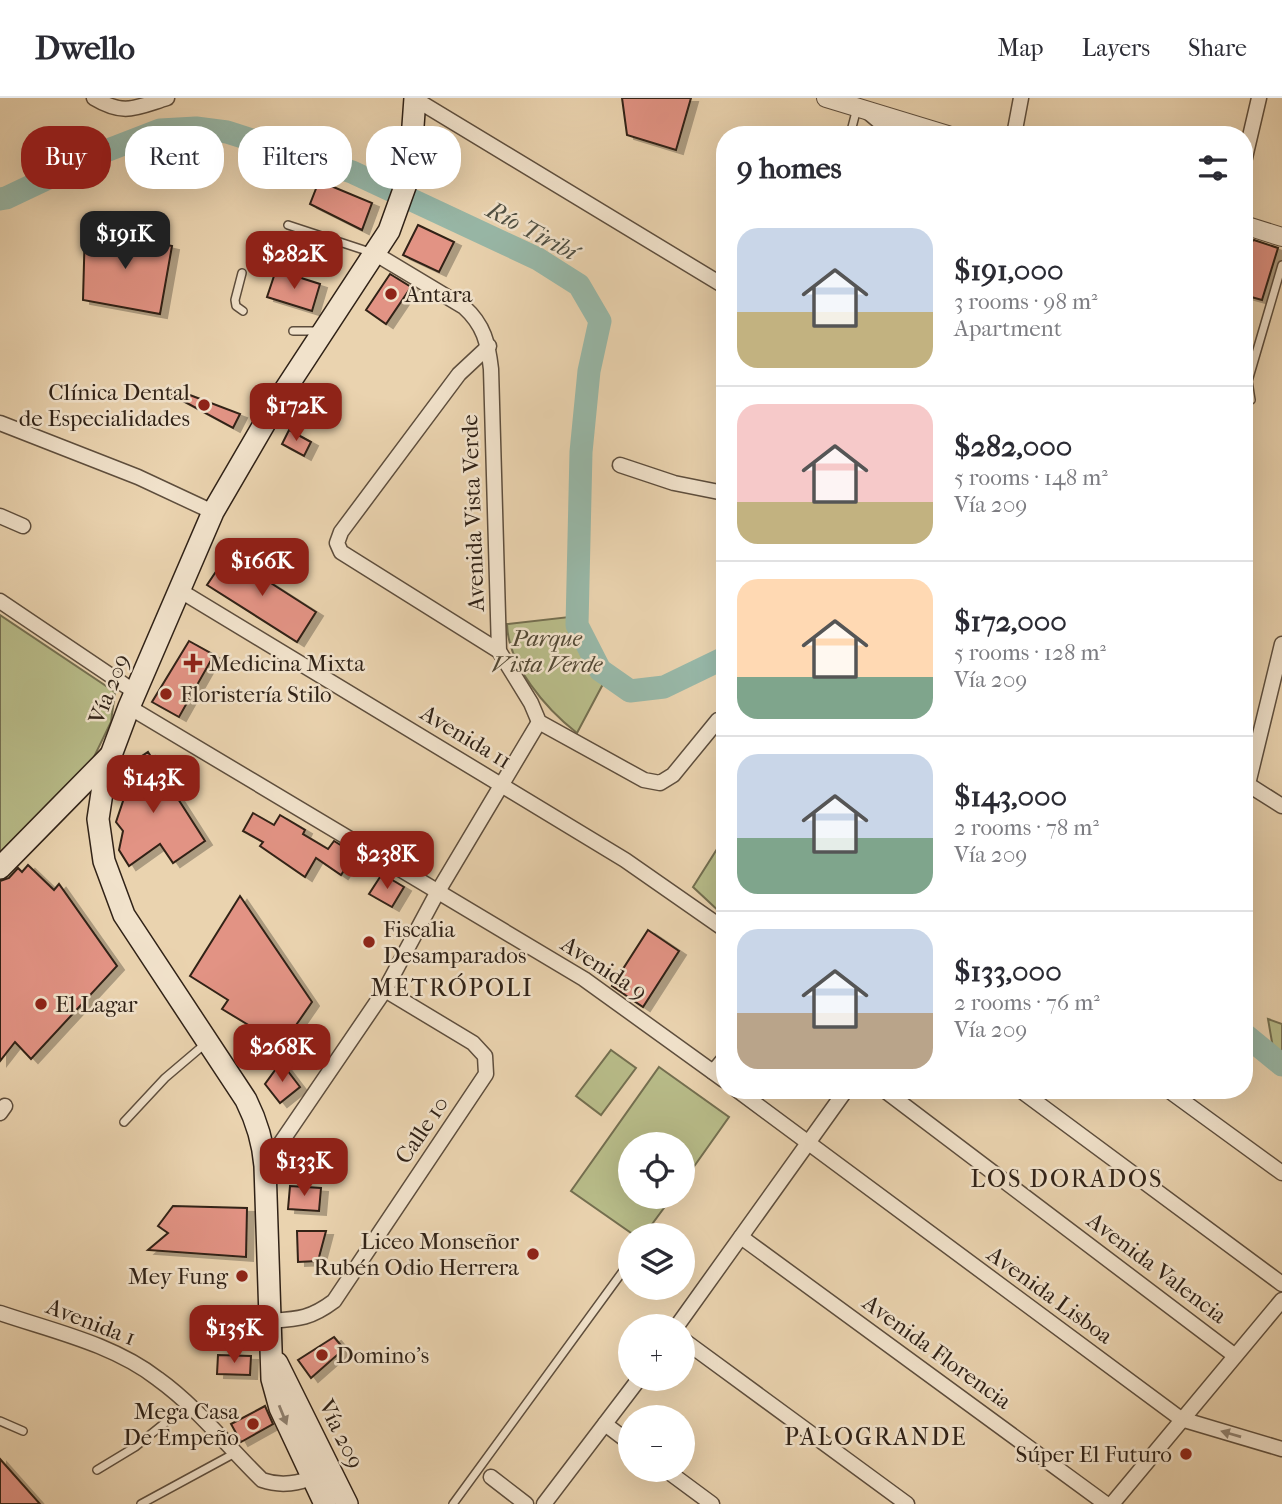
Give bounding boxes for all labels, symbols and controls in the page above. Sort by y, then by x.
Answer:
text: Dwello [35,29,135,68]
text: Map [998,34,1044,62]
text: Layers [1082,34,1150,62]
text: Share [1188,34,1247,62]
chip: Buy [21,126,111,189]
chip: Rent [125,126,224,189]
chip: Filters [238,126,352,189]
chip: New [366,126,461,189]
icon: filters [1194,149,1232,187]
text: 9 homes [737,151,842,186]
water label: Río Tiribí [480,195,585,268]
pin: $191K [76,212,174,271]
text: $191K [96,220,154,247]
pin: $282K [245,232,343,291]
text: $282K [262,240,326,267]
text: $191,000 [954,253,1064,288]
icon: home [793,256,877,340]
place label: Antara [404,281,473,308]
marker: Antara [383,286,399,302]
text: 3 rooms · 98 m² [954,288,1098,315]
text: Apartment [954,315,1062,342]
place label: Clínica Dental de Especialidades [19,379,191,432]
pin: $172K [247,384,345,443]
text: $172K [266,392,326,419]
marker: Clínica Dental de Especialidades [196,397,212,413]
street label: Avenida Vista Verde [456,414,490,613]
text: $282,000 [954,429,1072,464]
icon: home [793,432,877,516]
text: 5 rooms · 148 m² [954,464,1108,491]
text: Vía 209 [954,491,1027,518]
pin: $166K [213,538,311,598]
text: $166K [231,547,293,574]
text: $172,000 [954,604,1067,639]
icon: home [793,607,877,691]
park label: Parque Vista Verde [492,625,603,678]
text: 5 rooms · 128 m² [954,639,1106,666]
street label: Vía 209 [82,650,135,729]
place label: Medicina Mixta [209,650,365,677]
marker: Medicina Mixta [183,653,203,673]
text: Vía 209 [954,666,1027,693]
place label: Floristería Stilo [180,681,332,708]
marker: Floristería Stilo [158,686,174,702]
street label: Avenida 11 [415,699,516,775]
pin: $143K [104,756,202,815]
text: $143K [123,764,183,791]
text: $143,000 [954,779,1067,814]
icon: home [793,782,877,866]
text: 2 rooms · 78 m² [954,814,1099,841]
pin: $238K [338,832,436,891]
text: $238K [356,840,418,867]
text: Vía 209 [954,841,1027,868]
place label: Fiscalia Desamparados [383,916,526,969]
street label: Avenida 9 [555,930,652,1006]
marker: Fiscalia Desamparados [361,934,377,950]
text: $133,000 [954,954,1062,989]
icon: home [793,957,877,1041]
district label: METRÓPOLI [370,973,534,1002]
text: 2 rooms · 76 m² [954,989,1100,1016]
place label: El Lagar [55,991,138,1018]
marker: El Lagar [33,996,49,1012]
text: Vía 209 [954,1016,1027,1043]
pin: $268K [233,1024,331,1084]
text: $268K [249,1033,315,1060]
street label: Calle 10 [390,1091,454,1169]
map controls [618,1132,695,1482]
button: locate [618,1132,695,1209]
pin: $133K [255,1138,353,1198]
text: $133K [276,1147,332,1174]
district label: LOS DORADOS [971,1165,1163,1193]
street label: Avenida Valencia [1081,1206,1232,1329]
button: layers [618,1223,695,1300]
place label: Liceo Monseñor Rubén Odio Herrera [314,1228,519,1281]
street label: Avenida Lisboa [981,1240,1118,1350]
marker: Liceo Monseñor Rubén Odio Herrera [525,1246,541,1262]
place label: Mey Fung [128,1263,229,1290]
marker: Mey Fung [234,1268,250,1284]
street label: Avenida Florencia [857,1288,1017,1415]
street label: Avenida 1 [42,1292,139,1351]
pin: $135K [185,1306,283,1365]
text: $135K [206,1314,262,1341]
button: + [618,1314,695,1391]
place label: Domino's [336,1342,429,1369]
marker: Domino's [314,1347,330,1363]
street label: Vía 209 [312,1394,369,1473]
place label: Mega Casa De Empeño [123,1398,239,1451]
one-way arrow [278,1405,289,1426]
button: − [618,1405,695,1482]
marker: Mega Casa De Empeño [245,1416,261,1432]
district label: PALOGRANDE [784,1423,968,1451]
one-way arrow [1220,1428,1242,1439]
place label: Súper El Futuro [1015,1441,1172,1468]
marker: Súper El Futuro [1178,1446,1194,1462]

